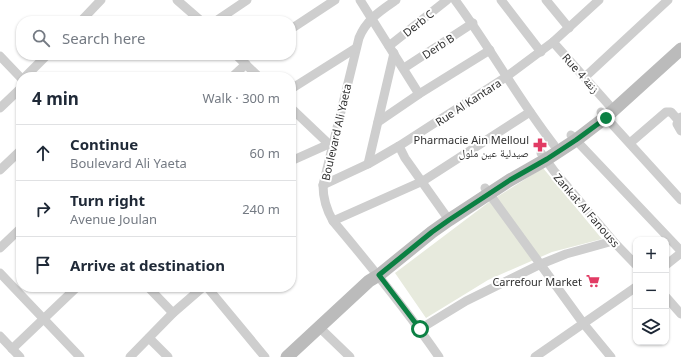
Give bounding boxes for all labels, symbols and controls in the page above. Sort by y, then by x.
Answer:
street label: Derb C [400,6,436,40]
search box [16,16,296,60]
icon: search [30,27,52,49]
text: Search here [62,28,145,48]
street label: Derb B [419,30,457,62]
street label: Rue 4 زنقة [559,50,603,96]
street label: Rue Al Kantara [432,75,504,129]
street label: Boulevard Ali Yaeta [318,82,354,182]
text: 4 min [32,87,79,110]
text: Walk · 300 m [202,89,280,107]
route end [597,109,615,127]
place label: Pharmacie Ain Melloul صيدلية عين ملول [414,132,529,160]
text: Continue [70,134,138,154]
pharmacy icon: Pharmacie Ain Melloul صيدلية عين ملول [532,137,548,153]
icon: ahead [32,142,54,164]
text: 60 m [250,144,280,162]
text: Boulevard Ali Yaeta [70,154,187,172]
street label: Zankat Al Fanouss [551,170,623,250]
text: Turn right [70,190,145,210]
icon: right [32,198,54,220]
text: 240 m [242,200,280,218]
text: Avenue Joulan [70,210,157,228]
map controls [633,237,669,345]
button: + [633,237,669,273]
icon: arrive [32,254,54,276]
text: Arrive at destination [70,255,225,275]
supermarket icon: Carrefour Market [585,273,601,289]
button: − [633,273,669,309]
place label: Carrefour Market [492,274,582,289]
button: layers [633,309,669,345]
route start [411,320,429,338]

